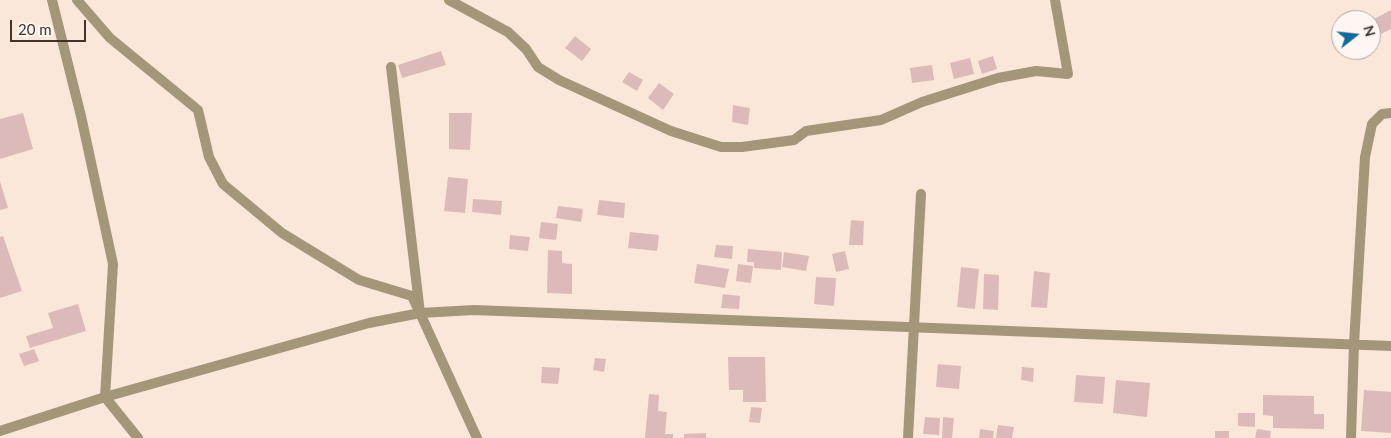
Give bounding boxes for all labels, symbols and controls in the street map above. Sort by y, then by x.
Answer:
scale bar [12,10,89,42]
north arrow [1331,10,1381,60]
text: 20 m [18,20,52,38]
text: N [1360,23,1380,39]

